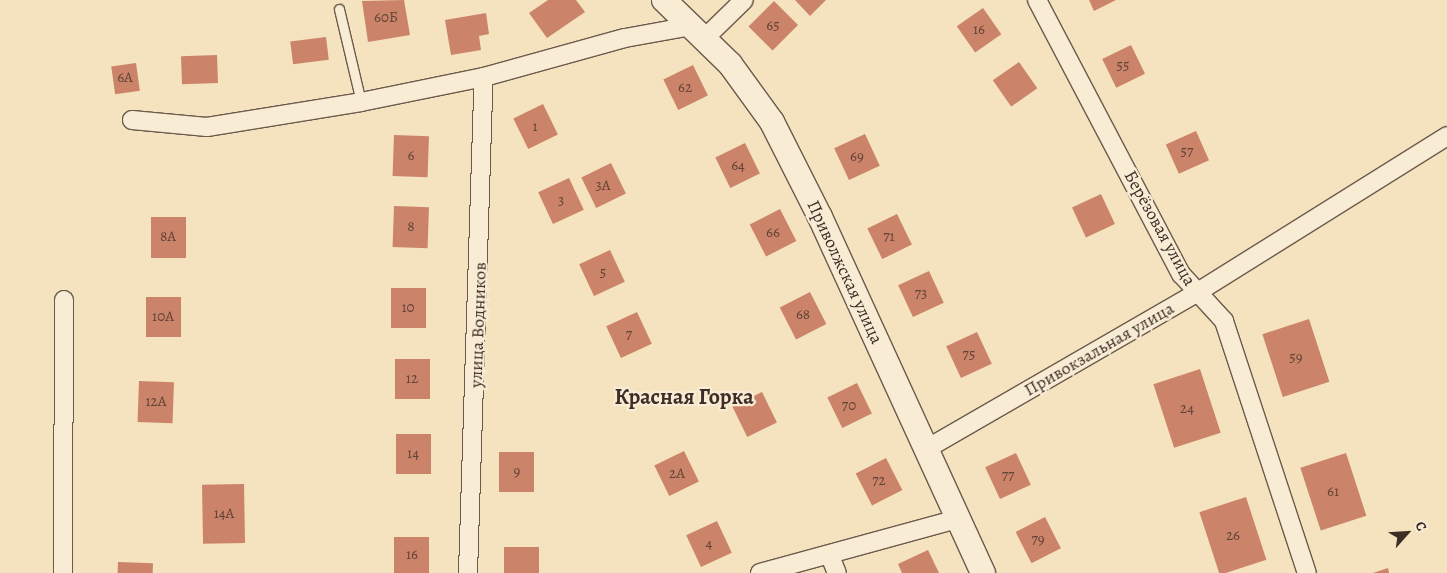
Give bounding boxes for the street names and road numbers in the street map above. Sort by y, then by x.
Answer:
street label: Берёзовая улица [1119,167,1201,289]
street label: Приволжская улица [802,197,888,347]
street label: улица Водников [465,262,491,388]
street label: Привокзальная улица [1020,297,1178,401]

